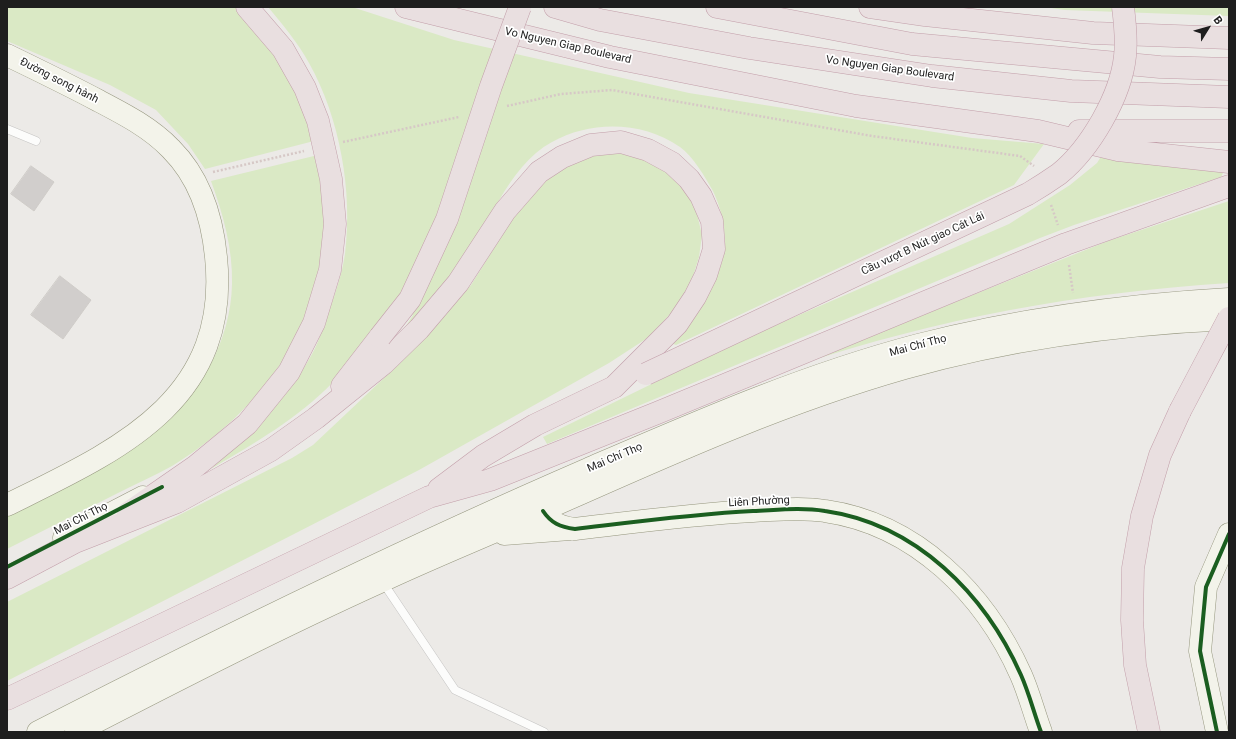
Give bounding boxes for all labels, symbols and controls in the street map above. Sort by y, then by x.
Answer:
north arrow [1188,8,1228,48]
text: B [1211,14,1225,27]
street label: Vo Nguyen Giap Boulevard [503,25,633,67]
street label: Vo Nguyen Giap Boulevard [825,53,955,85]
street label: Đường song hành [17,55,101,107]
street label: Cầu vượt B Nút giao Cát Lái [859,210,987,278]
street label: Mai Chí Thọ [888,332,948,360]
street label: Mai Chí Thọ [585,440,645,476]
street label: Liên Phường [728,494,790,510]
street label: Mai Chí Thọ [52,500,110,538]

